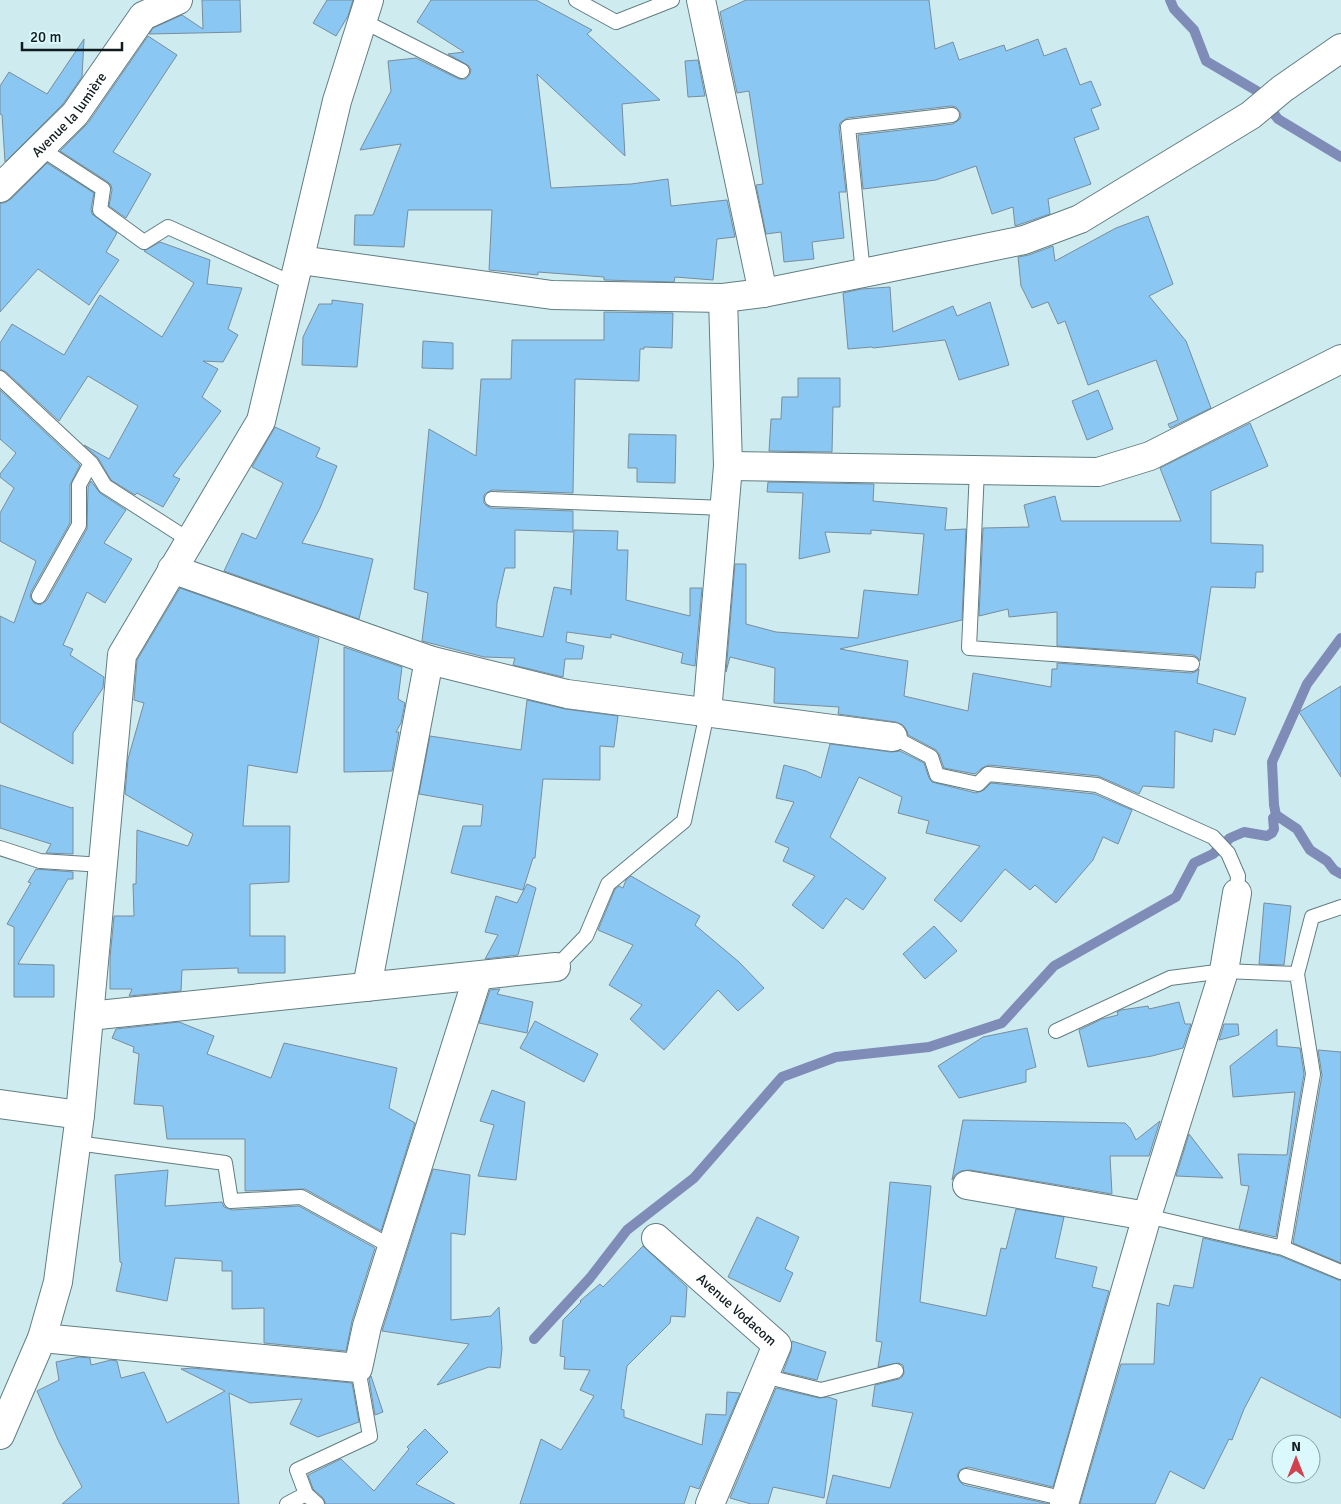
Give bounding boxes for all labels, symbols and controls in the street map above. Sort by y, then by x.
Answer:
scale bar [22,20,122,52]
text: 20 m [30,28,61,46]
street label: Avenue la lumière [28,69,110,161]
street label: Avenue Vodacom [693,1270,780,1350]
north arrow [1271,1434,1321,1484]
text: N [1291,1438,1301,1455]

